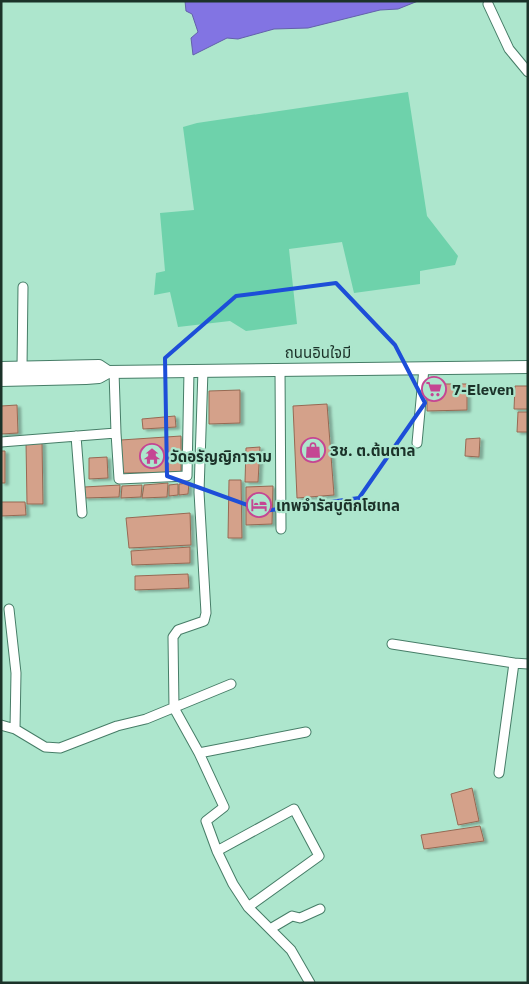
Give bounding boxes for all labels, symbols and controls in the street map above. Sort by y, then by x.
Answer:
street label: ถนนอินใจมี [285,343,351,362]
supermarket icon: 7-Eleven [421,376,447,402]
place label: 7-Eleven [452,380,514,399]
shop icon: 3ช. ต.ต้นตาล [300,437,326,463]
place label: 3ช. ต.ต้นตาล [330,441,415,460]
temple icon: วัดอรัญญิการาม [139,443,165,469]
place label: วัดอรัญญิการาม [170,447,272,466]
hotel icon: เทพจำรัสบูติกโฮเทล [246,492,272,518]
place label: เทพจำรัสบูติกโฮเทล [276,496,400,516]

